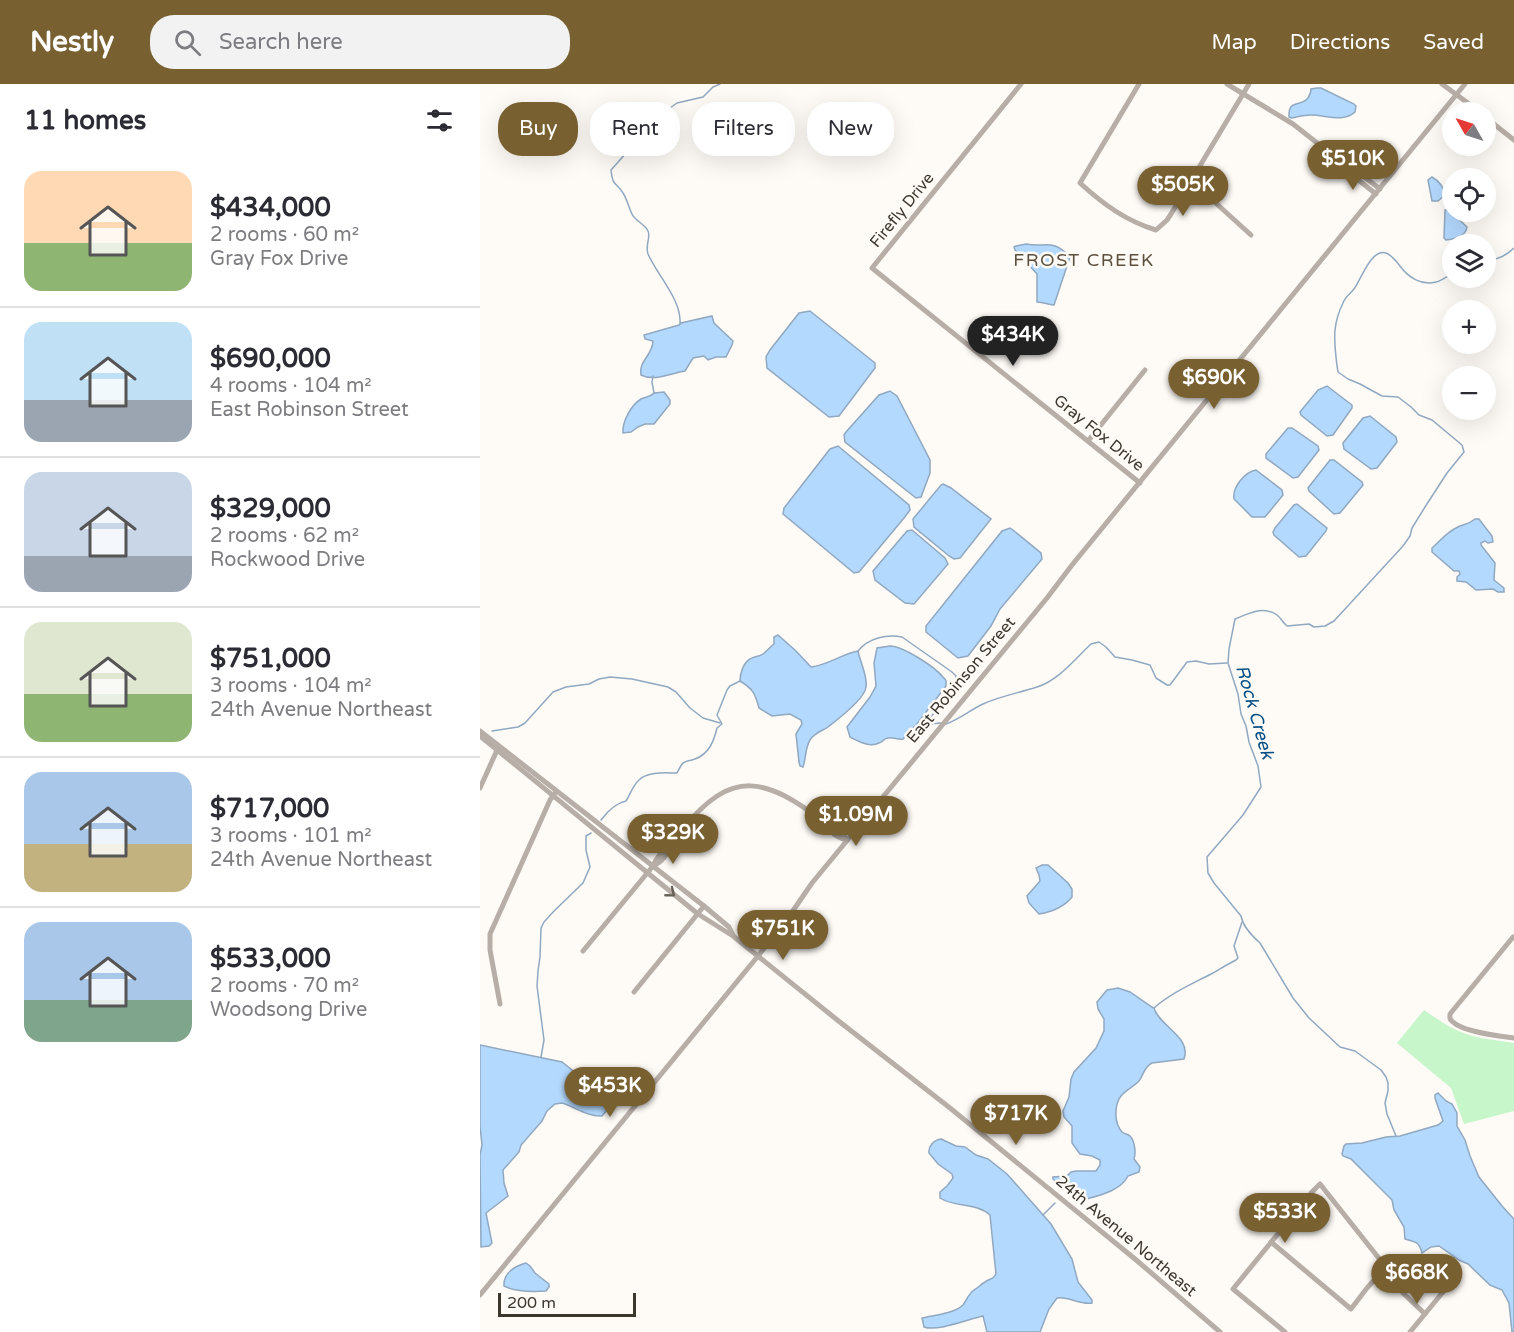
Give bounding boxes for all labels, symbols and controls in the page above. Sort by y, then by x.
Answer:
search box [150,15,570,69]
text: Nestly [30,25,114,59]
icon: search [171,26,204,59]
text: Search here [219,29,343,55]
text: Map [1211,30,1257,55]
text: Directions [1290,30,1390,55]
text: Saved [1423,30,1484,55]
chip: Buy [498,102,578,156]
chip: Rent [590,102,680,156]
chip: Filters [692,102,795,156]
chip: New [807,102,894,156]
north arrow [1442,102,1496,156]
map controls [1442,102,1496,420]
icon: filters [423,104,456,137]
text: 11 homes [24,105,146,136]
pin: $510K [1311,140,1395,191]
text: $510K [1321,147,1385,171]
pin: $505K [1141,166,1225,217]
street label: Firefly Drive [866,168,938,252]
button: locate [1442,168,1496,222]
text: $505K [1151,173,1215,197]
text: $434,000 [210,192,331,223]
icon: home [72,195,144,267]
text: 2 rooms · 60 m² [210,223,359,247]
button: layers [1442,234,1496,288]
text: Gray Fox Drive [210,247,348,271]
district label: FROST CREEK [1013,249,1155,271]
button: + [1442,300,1496,354]
pin: $434K [971,316,1055,367]
text: $434K [981,323,1045,347]
text: $690,000 [210,343,331,374]
icon: home [72,346,144,418]
pin: $690K [1172,359,1256,410]
text: $690K [1182,366,1246,390]
button: − [1442,366,1496,420]
text: 4 rooms · 104 m² [210,374,372,398]
street label: Gray Fox Drive [1050,390,1148,476]
text: East Robinson Street [210,398,409,422]
text: $329,000 [210,493,331,524]
icon: home [72,496,144,568]
text: 2 rooms · 62 m² [210,524,359,548]
text: Rockwood Drive [210,548,365,572]
street label: East Robinson Street [902,613,1020,747]
text: $751,000 [210,643,331,674]
icon: home [72,646,144,718]
water label: Rock Creek [1231,662,1279,763]
text: 3 rooms · 104 m² [210,674,372,698]
text: 24th Avenue Northeast [210,698,432,722]
text: $717,000 [210,793,329,824]
icon: home [72,796,144,868]
pin: $1.09M [807,796,905,847]
text: $1.09M [819,803,893,827]
pin: $329K [631,814,715,865]
text: $329K [641,821,705,845]
text: 3 rooms · 101 m² [210,824,372,848]
text: 24th Avenue Northeast [210,848,432,872]
one-way arrow [665,886,676,897]
pin: $751K [741,910,825,961]
text: $751K [751,917,815,941]
text: $533,000 [210,943,331,974]
icon: home [72,946,144,1018]
text: 2 rooms · 70 m² [210,974,359,998]
text: Woodsong Drive [210,998,367,1022]
pin: $453K [568,1067,652,1118]
text: $453K [578,1074,642,1098]
pin: $717K [974,1095,1058,1146]
text: $717K [984,1102,1048,1126]
street label: 24th Avenue Northeast [1052,1171,1200,1301]
pin: $533K [1243,1193,1327,1244]
text: $533K [1253,1200,1317,1224]
pin: $668K [1375,1254,1459,1305]
text: $668K [1385,1261,1449,1285]
scale bar [498,1290,636,1318]
text: 200 m [507,1293,556,1313]

